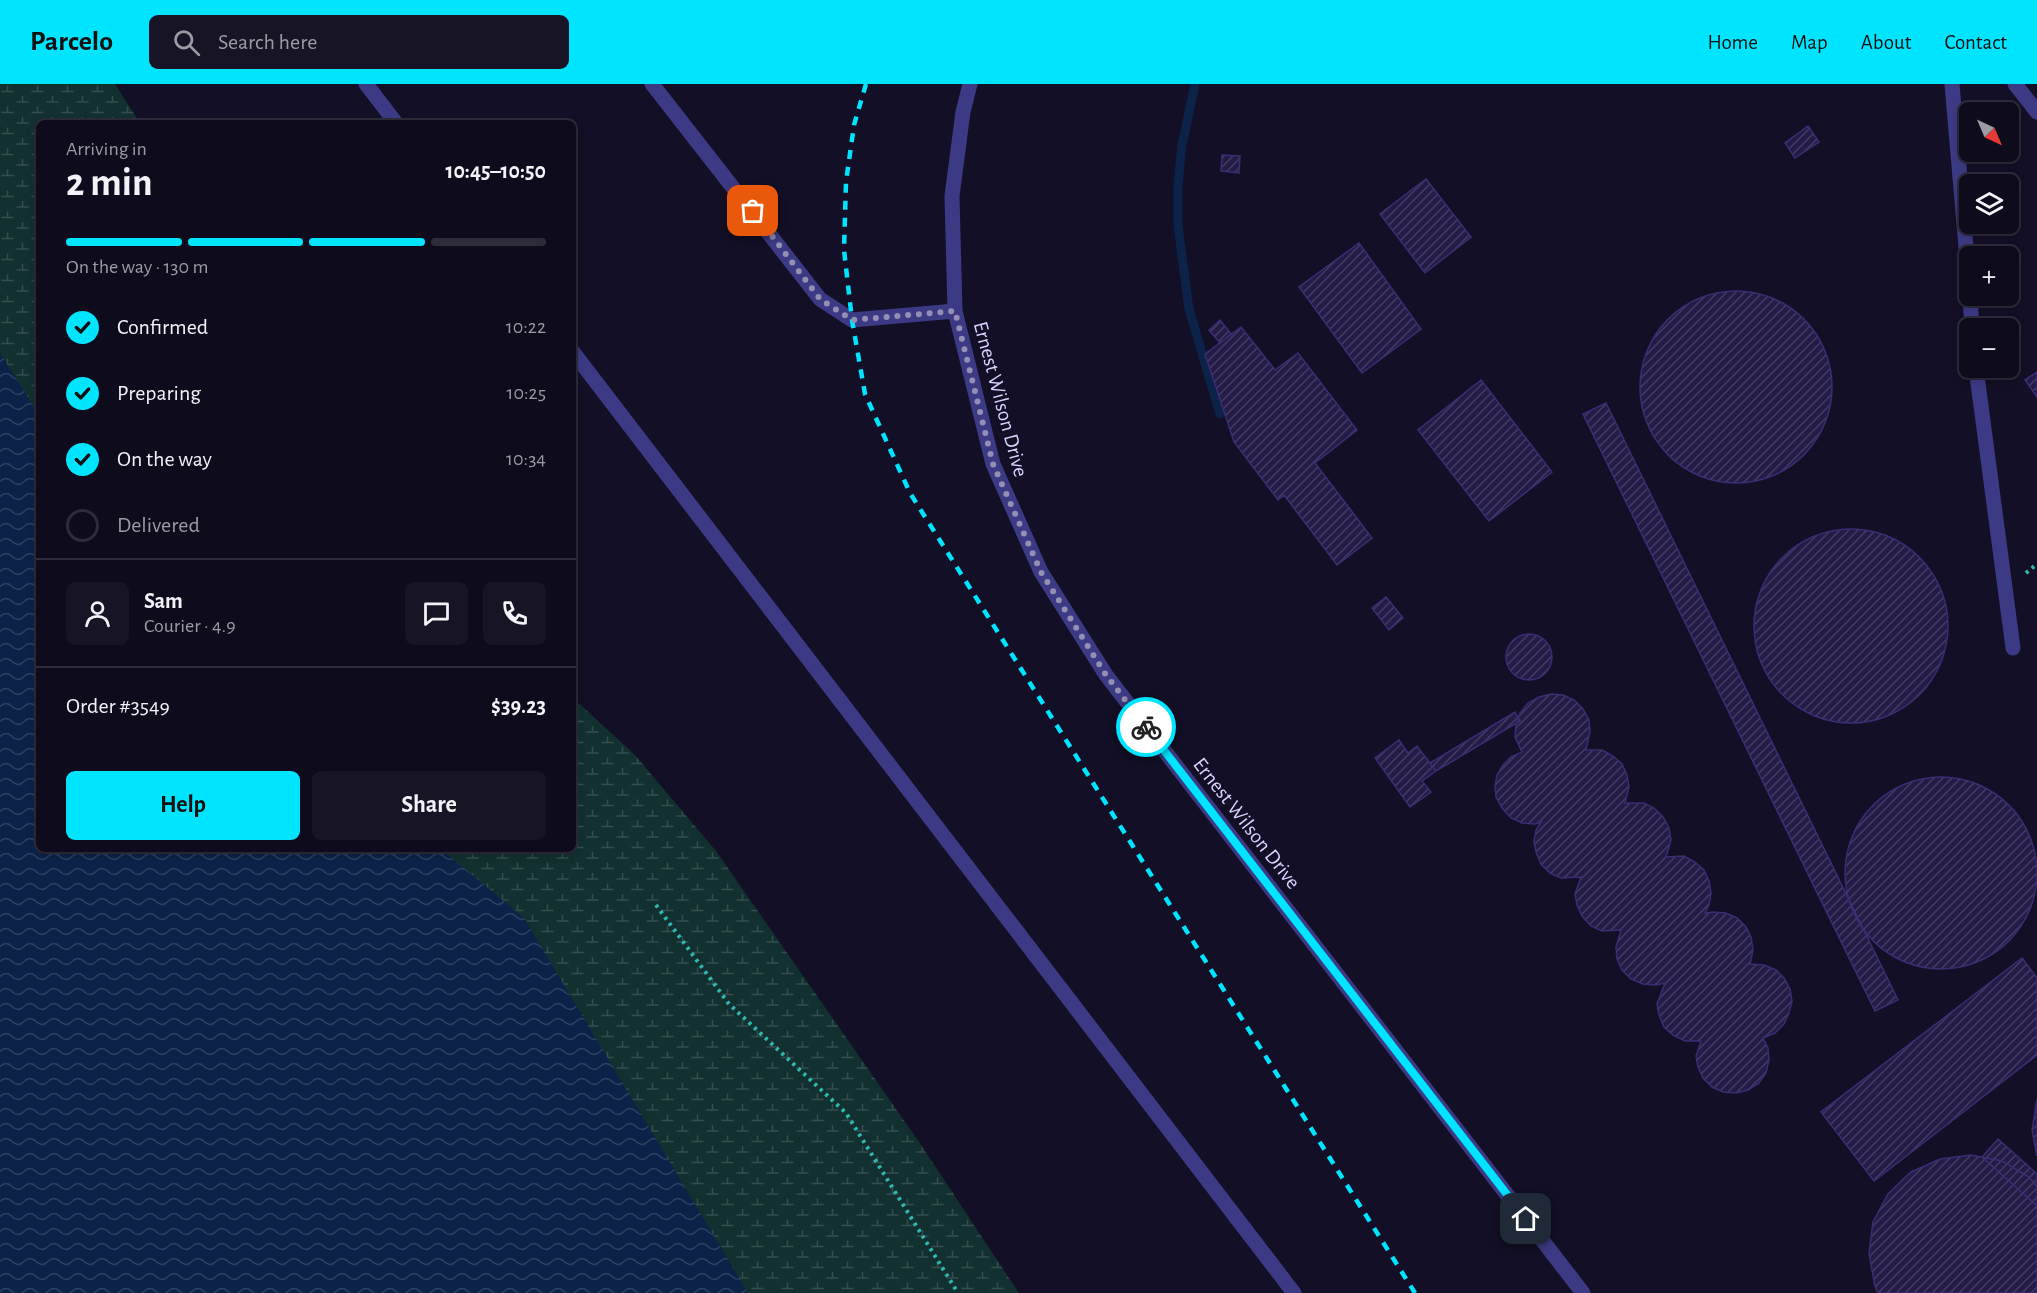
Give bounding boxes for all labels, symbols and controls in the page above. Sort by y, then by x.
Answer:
search box [149,15,569,69]
icon: search [170,26,203,59]
text: Parcelo [30,28,113,56]
text: Search here [218,31,317,53]
text: Home [1707,32,1758,53]
text: Map [1791,32,1828,53]
text: About [1861,32,1911,53]
text: Contact [1944,32,2007,53]
north arrow [1959,102,2019,162]
map controls [1959,102,2019,378]
text: Arriving in [66,139,147,159]
text: 10:45–10:50 [445,160,546,182]
text: 2 min [66,164,153,203]
button: layers [1959,174,2019,234]
pin [727,185,778,236]
icon: bag [736,194,769,227]
button: + [1959,246,2019,306]
text: On the way · 130 m [66,257,208,277]
icon: check [66,311,99,344]
text: Confirmed [117,316,208,338]
text: 10:22 [506,317,546,337]
button: − [1959,318,2019,378]
street label: Ernest Wilson Drive [970,319,1031,479]
icon: check [66,377,99,410]
text: Preparing [117,382,201,404]
text: 10:25 [507,383,546,403]
icon: check [66,443,99,476]
text: On the way [117,448,212,470]
text: 10:34 [506,449,546,469]
text: Delivered [117,514,200,536]
button: person [66,582,129,645]
button: chat [405,582,468,645]
button: phone [483,582,546,645]
text: Sam [144,590,183,612]
text: Courier · 4.9 [144,616,236,636]
text: Order #3549 [66,695,170,717]
text: $39.23 [491,695,546,717]
courier [1116,697,1176,757]
icon: bike [1130,711,1163,744]
street label: Ernest Wilson Drive [1189,754,1304,893]
button: Help [66,771,300,840]
button: Share [312,771,546,840]
pin [1500,1193,1551,1244]
icon: home [1509,1202,1542,1235]

